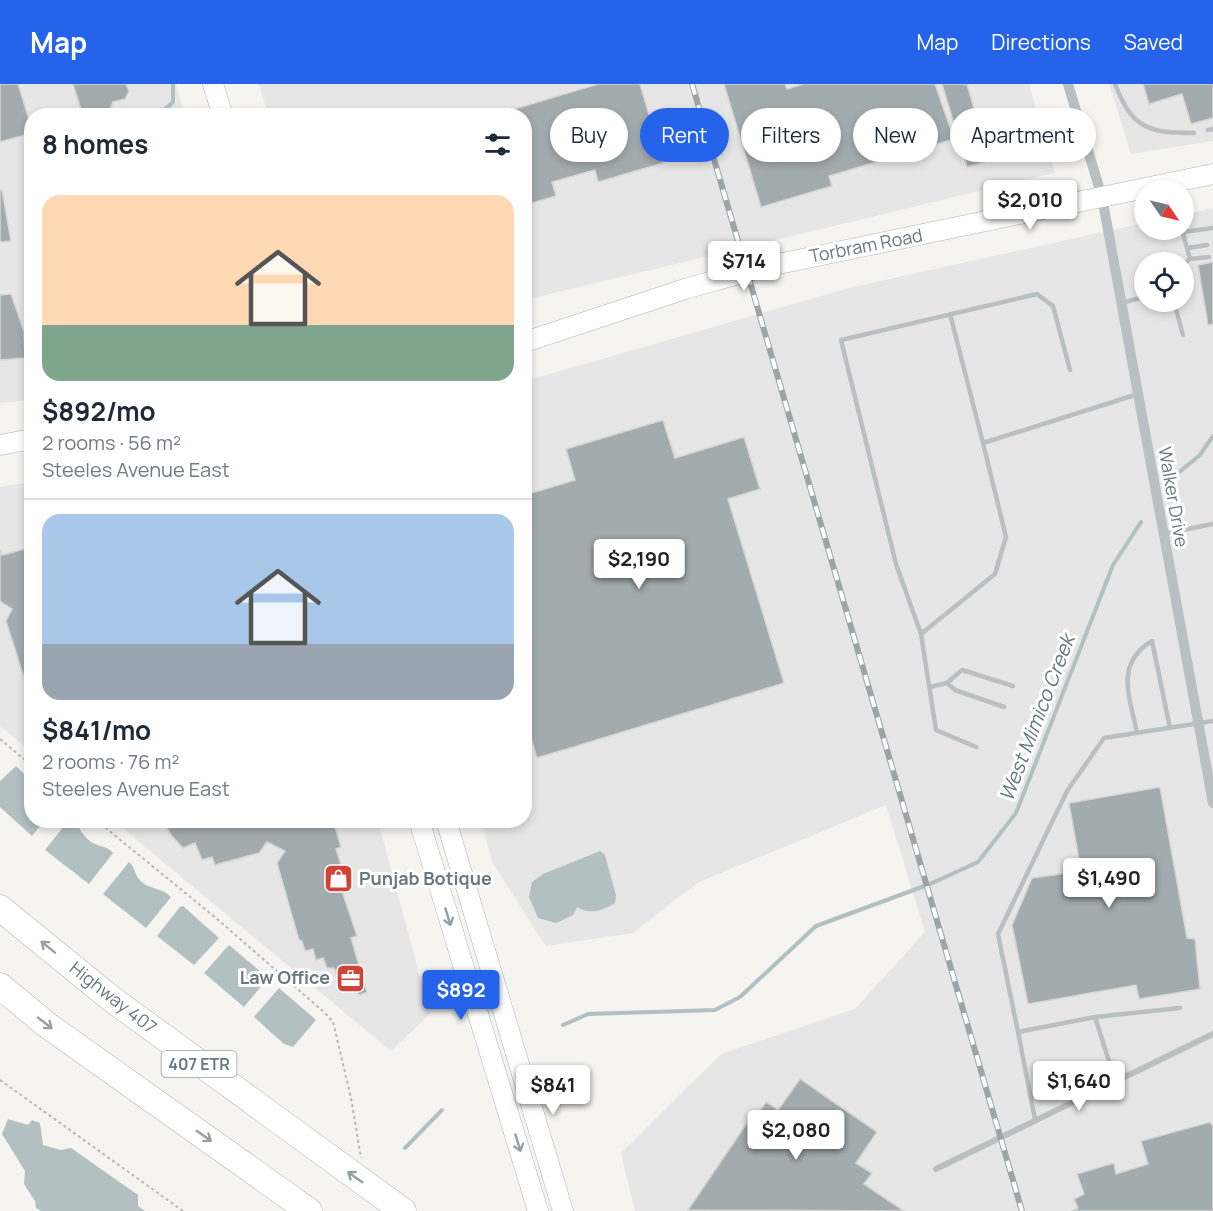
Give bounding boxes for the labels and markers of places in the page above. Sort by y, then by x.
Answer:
pin: $2,010 [981,180,1079,231]
pin: $714 [708,241,780,292]
pin: $2,190 [590,539,688,590]
pin: $1,490 [1060,858,1158,909]
shop icon: Punjab Botique [322,863,354,895]
place label: Punjab Botique [359,866,492,890]
office icon: Law Office [335,962,367,994]
place label: Law Office [240,965,330,989]
pin: $892 [425,970,497,1021]
pin: $1,640 [1030,1061,1128,1112]
pin: $841 [517,1065,589,1116]
pin: $2,080 [747,1110,845,1161]

